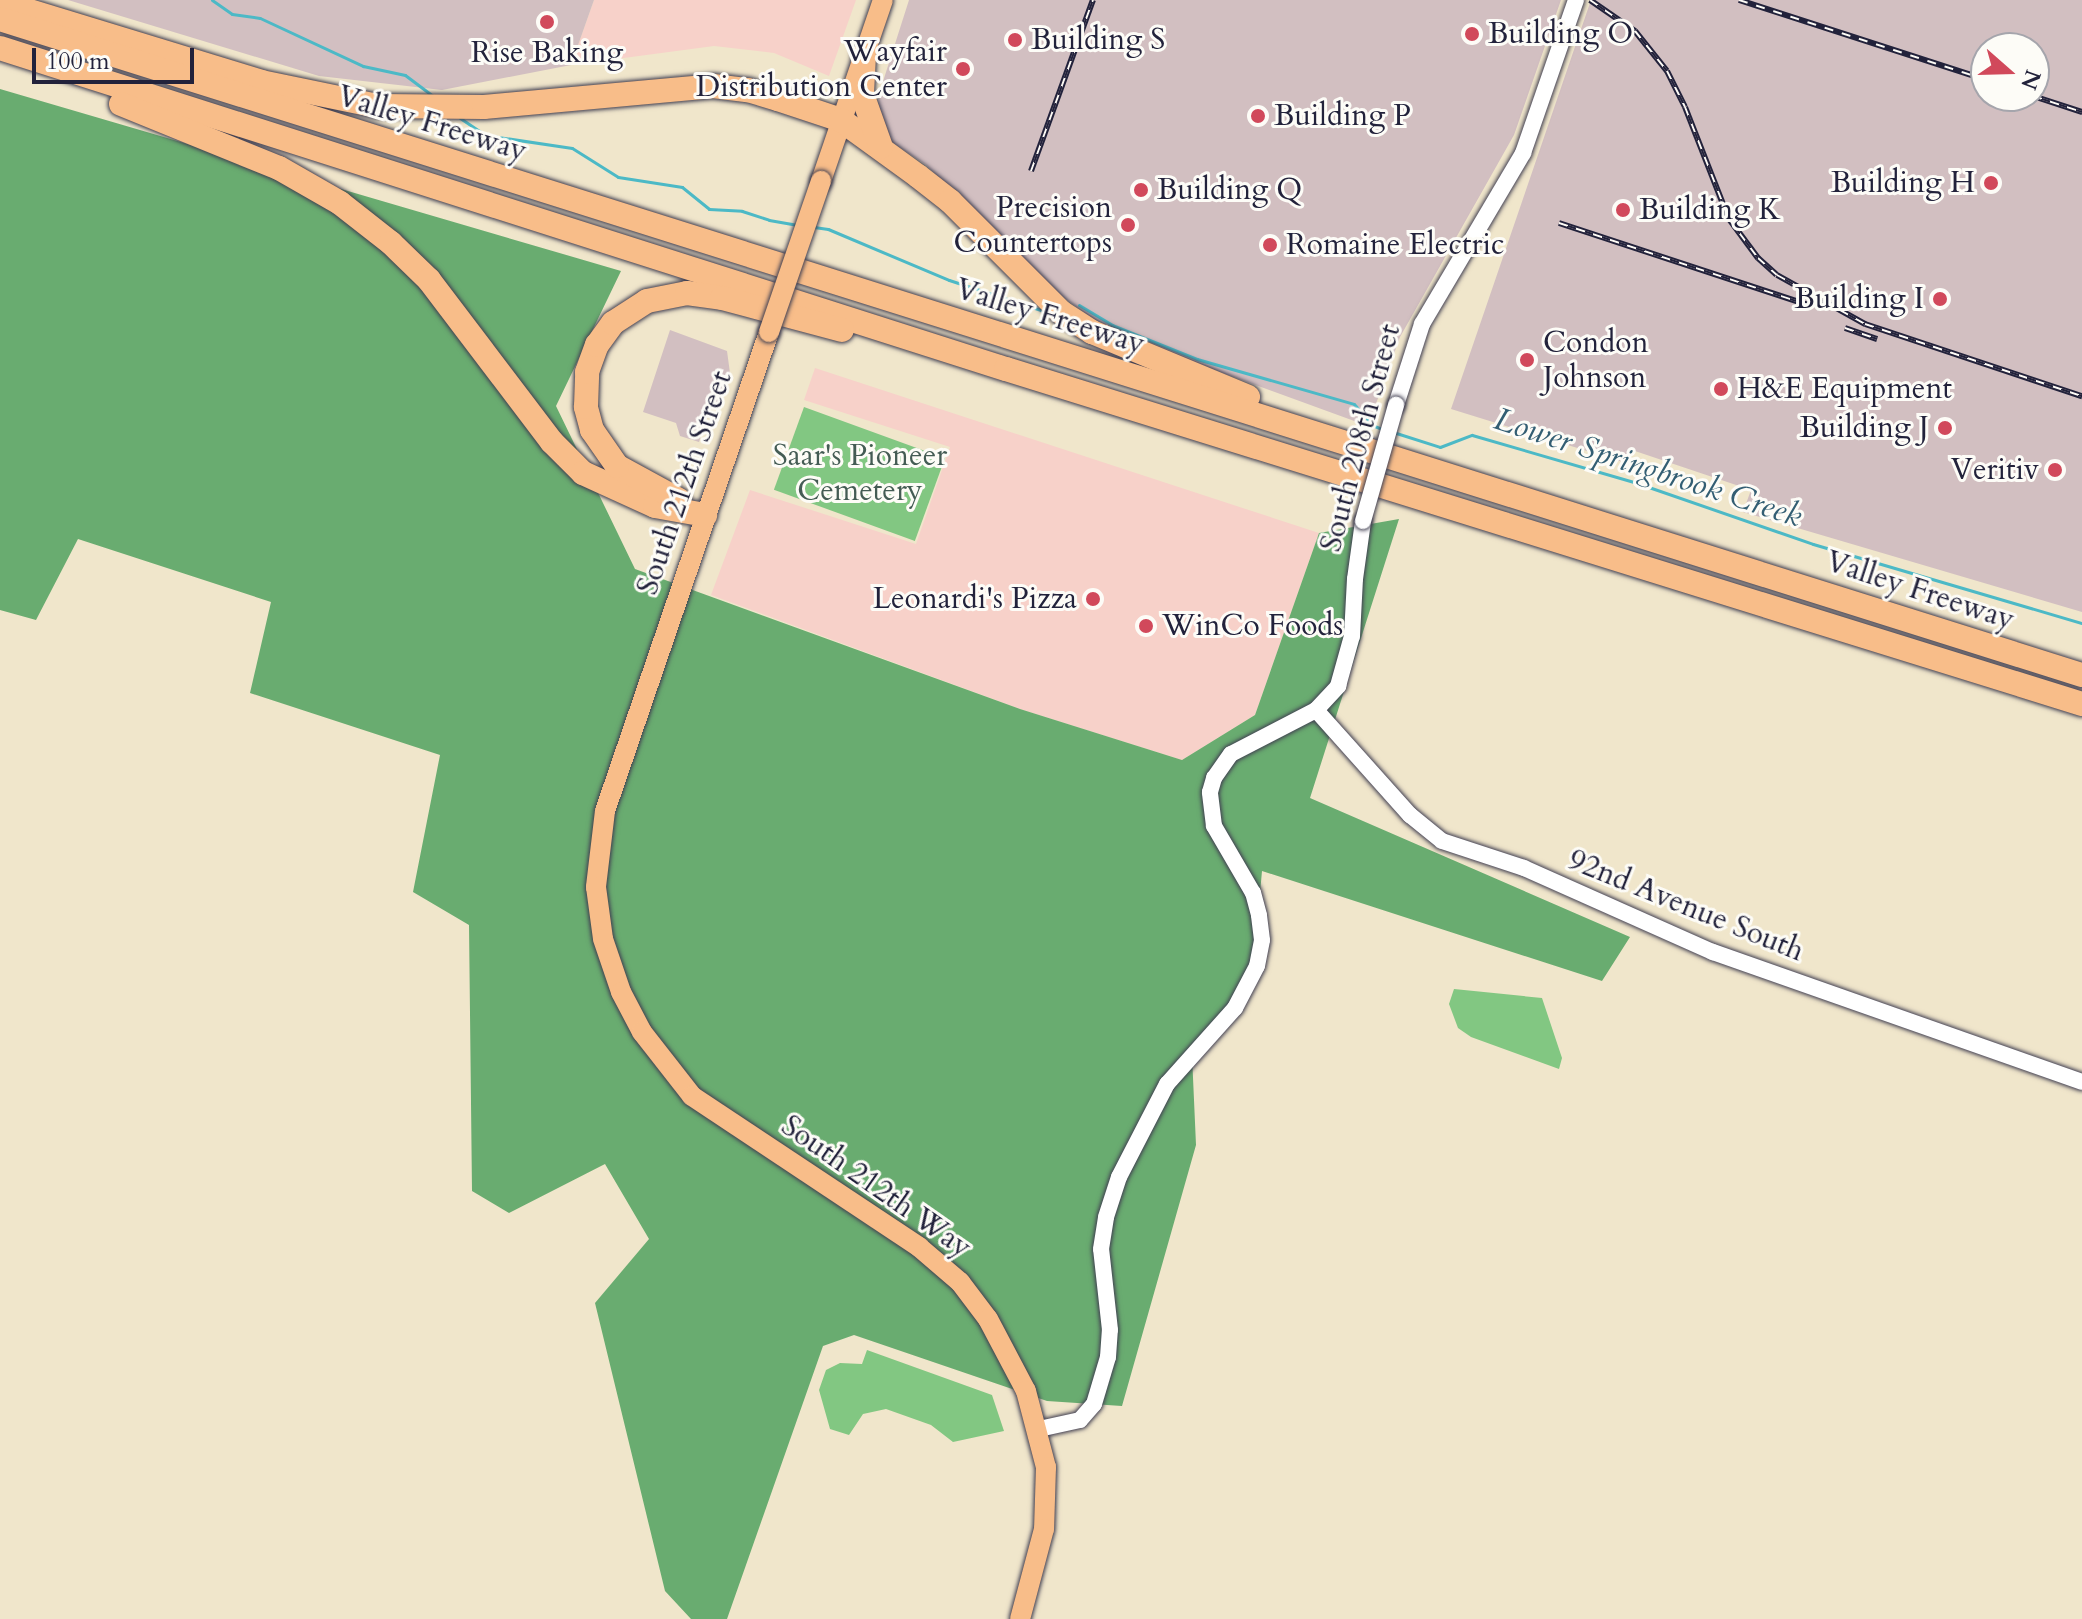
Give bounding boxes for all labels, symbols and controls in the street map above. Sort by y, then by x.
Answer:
marker: Rise Baking [538,13,556,31]
place label: Building O [1488,16,1633,52]
place label: Building S [1031,22,1165,58]
marker: Building O [1463,25,1481,43]
marker: Building S [1006,31,1024,49]
scale bar [36,32,198,82]
north arrow [1970,32,2050,112]
place label: Wayfair Distribution Center [696,34,947,104]
place label: Rise Baking [471,35,623,71]
text: 100 m [46,45,110,78]
marker: Wayfair Distribution Center [954,60,972,78]
text: N [2013,65,2048,94]
street label: Valley Freeway [333,78,531,170]
place label: Building P [1274,98,1411,134]
marker: Building P [1249,107,1267,125]
place label: Building H [1831,165,1975,201]
place label: Building Q [1157,172,1302,208]
marker: Building H [1982,174,2000,192]
marker: Building Q [1132,181,1150,199]
place label: Precision Countertops [954,190,1112,260]
place label: Building K [1639,192,1781,228]
marker: Building K [1614,201,1632,219]
marker: Precision Countertops [1119,216,1137,234]
place label: Romaine Electric [1286,227,1504,263]
marker: Romaine Electric [1261,236,1279,254]
street label: Valley Freeway [951,271,1149,363]
place label: Building I [1795,281,1924,317]
marker: Building I [1931,290,1949,308]
street label: South 208th Street [1313,320,1409,556]
place label: Condon Johnson [1543,325,1648,396]
marker: Condon Johnson [1518,351,1536,369]
street label: South 212th Street [630,367,740,599]
place label: H&E Equipment [1737,371,1952,407]
marker: H&E Equipment [1712,380,1730,398]
water label: Lower Springbrook Creek [1489,400,1807,536]
place label: Building J [1800,410,1929,446]
marker: Building J [1936,419,1954,437]
park label: Saar's Pioneer Cemetery [773,438,947,508]
place label: Veritiv [1951,452,2039,488]
marker: Veritiv [2046,461,2064,479]
street label: Valley Freeway [1821,544,2019,638]
place label: Leonardi's Pizza [873,581,1077,617]
marker: Leonardi's Pizza [1084,590,1102,608]
place label: WinCo Foods [1162,608,1343,644]
marker: WinCo Foods [1137,617,1155,635]
street label: 92nd Avenue South [1563,842,1809,970]
street label: South 212th Way [774,1108,978,1266]

